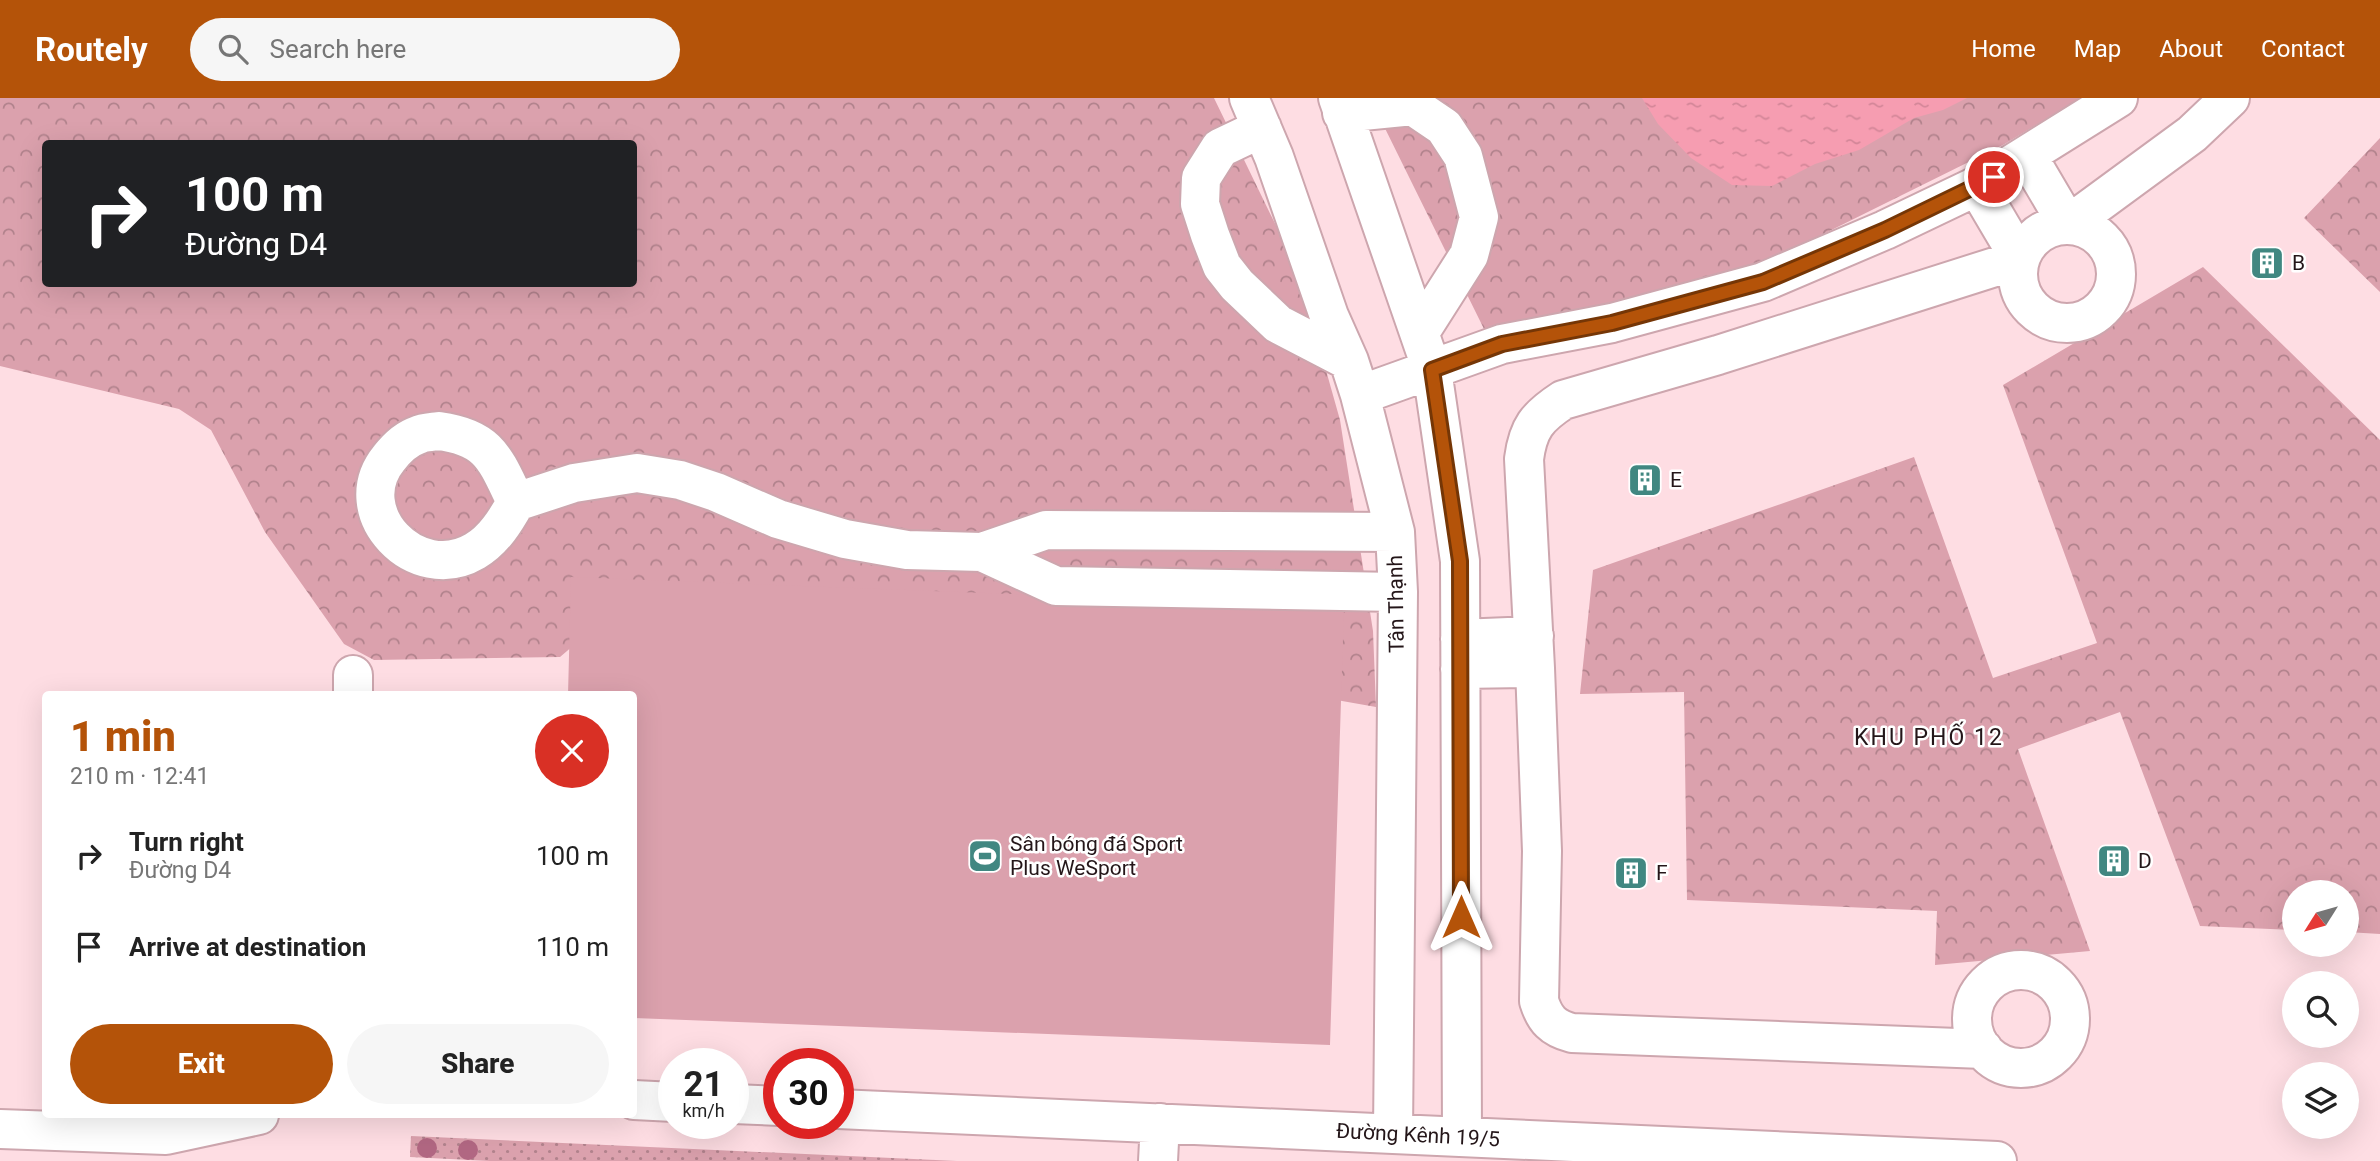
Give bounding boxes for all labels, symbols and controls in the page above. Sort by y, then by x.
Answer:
search box [190,18,680,81]
text: Routely [35,30,148,69]
icon: search [214,30,252,68]
text: Search here [270,34,406,64]
text: Home [1971,35,2036,63]
text: Map [2074,35,2121,63]
text: About [2159,35,2223,63]
text: Contact [2261,35,2345,63]
pin [1964,147,2024,207]
icon: arrive [1975,158,2013,196]
text: 100 m [185,166,324,223]
icon: right [70,168,161,259]
text: Đường D4 [185,225,327,263]
building icon: B [2248,244,2286,282]
place label: B [2292,251,2305,275]
building icon: E [1626,461,1664,499]
place label: E [1670,468,1682,492]
street label: Tân Thạnh [1383,555,1409,653]
text: 1 min [70,712,176,761]
button: close [535,714,609,788]
district label: KHU PHỐ 12 [1854,721,2004,751]
text: 210 m · 12:41 [70,763,209,790]
text: Turn right [129,827,244,857]
place label: Sân bóng đá Sport Plus WeSport [1010,832,1183,880]
icon: right [70,837,108,875]
sports icon: Sân bóng đá Sport Plus WeSport [966,837,1004,875]
text: 100 m [536,841,609,871]
building icon: D [2095,842,2133,880]
place label: D [2138,849,2152,873]
building icon: F [1612,854,1650,892]
text: Đường D4 [129,857,231,884]
place label: F [1656,861,1668,885]
position arrow [1424,880,1498,954]
north arrow [2282,880,2359,957]
map controls [2282,880,2359,1139]
icon: arrive [70,928,108,966]
text: Arrive at destination [129,932,366,962]
text: 110 m [536,932,609,962]
button: search [2282,971,2359,1048]
button: Exit [70,1024,333,1104]
button: Share [347,1024,609,1104]
speed limit sign: 30 [763,1048,854,1139]
button: layers [2282,1062,2359,1139]
text: 21 [683,1064,724,1105]
text: km/h [682,1100,725,1121]
street label: Đường Kênh 19/5 [1335,1119,1501,1151]

